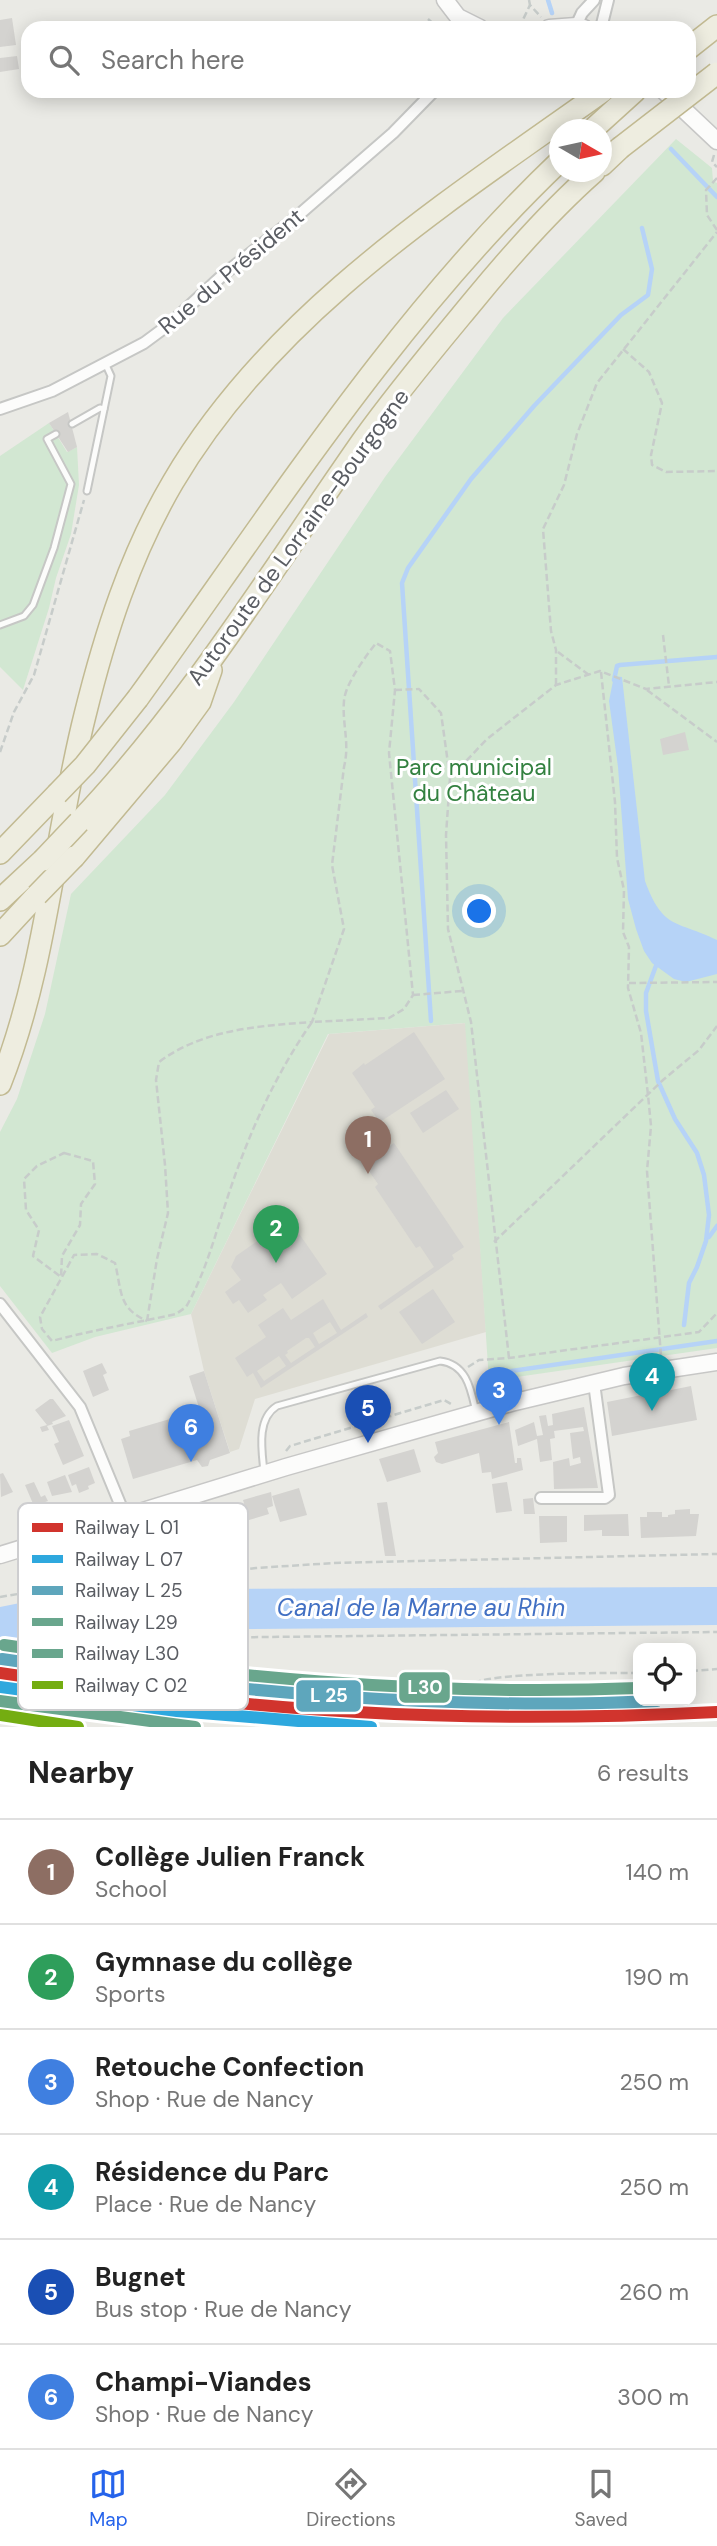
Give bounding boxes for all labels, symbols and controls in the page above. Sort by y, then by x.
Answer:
search box [21,21,696,98]
icon: search [45,41,83,79]
text: Search here [101,43,244,77]
north arrow [549,119,612,182]
street label: Rue du Président [152,201,310,341]
street label: Autoroute de Lorraine-Bourgogne [180,383,416,691]
park label: Parc municipal du Château [396,752,552,808]
your location [462,894,496,928]
pin: 1 [345,1116,391,1174]
pin: 2 [253,1205,299,1263]
pin: 4 [629,1353,675,1411]
pin: 3 [476,1367,522,1425]
pin: 5 [345,1385,391,1443]
pin: 6 [168,1404,214,1462]
legend [18,1503,248,1710]
text: Railway L 01 [75,1515,179,1540]
text: Railway L 07 [75,1547,183,1572]
text: Railway L 25 [75,1578,183,1603]
water label: Canal de la Marne au Rhin [277,1592,565,1623]
text: Railway L29 [75,1610,178,1635]
text: Railway L30 [75,1641,179,1666]
map controls [633,1643,696,1706]
button: locate [633,1643,696,1706]
line badge: L30 [398,1671,451,1704]
text: Railway C 02 [75,1673,187,1698]
text: L30 [407,1675,443,1700]
line badge: L 25 [295,1679,362,1713]
text: L 25 [310,1683,348,1708]
text: Nearby [28,1753,134,1792]
text: 6 results [597,1758,689,1788]
text: Collège Julien Franck [95,1840,365,1874]
text: 1 [47,1857,55,1887]
text: 140 m [626,1857,689,1887]
text: School [95,1874,167,1904]
text: Gymnase du collège [95,1945,353,1979]
text: 2 [44,1962,58,1992]
text: 190 m [625,1962,689,1992]
text: Sports [95,1979,165,2009]
text: Retouche Confection [95,2050,364,2084]
text: 3 [44,2067,58,2097]
text: 250 m [619,2067,689,2097]
text: Shop · Rue de Nancy [95,2084,314,2114]
text: Résidence du Parc [95,2155,329,2189]
text: 4 [44,2172,58,2202]
text: 250 m [619,2172,689,2202]
text: Place · Rue de Nancy [95,2189,316,2219]
text: Bugnet [95,2260,186,2294]
text: 5 [44,2277,58,2307]
text: 260 m [619,2277,689,2307]
text: Bus stop · Rue de Nancy [95,2294,351,2324]
text: Champi-Viandes [95,2365,311,2399]
text: 6 [44,2382,58,2412]
text: 300 m [617,2382,689,2412]
text: Shop · Rue de Nancy [95,2399,314,2429]
tab: Map [89,2465,128,2532]
tab: Directions [306,2465,396,2532]
tab: Saved [574,2465,628,2532]

